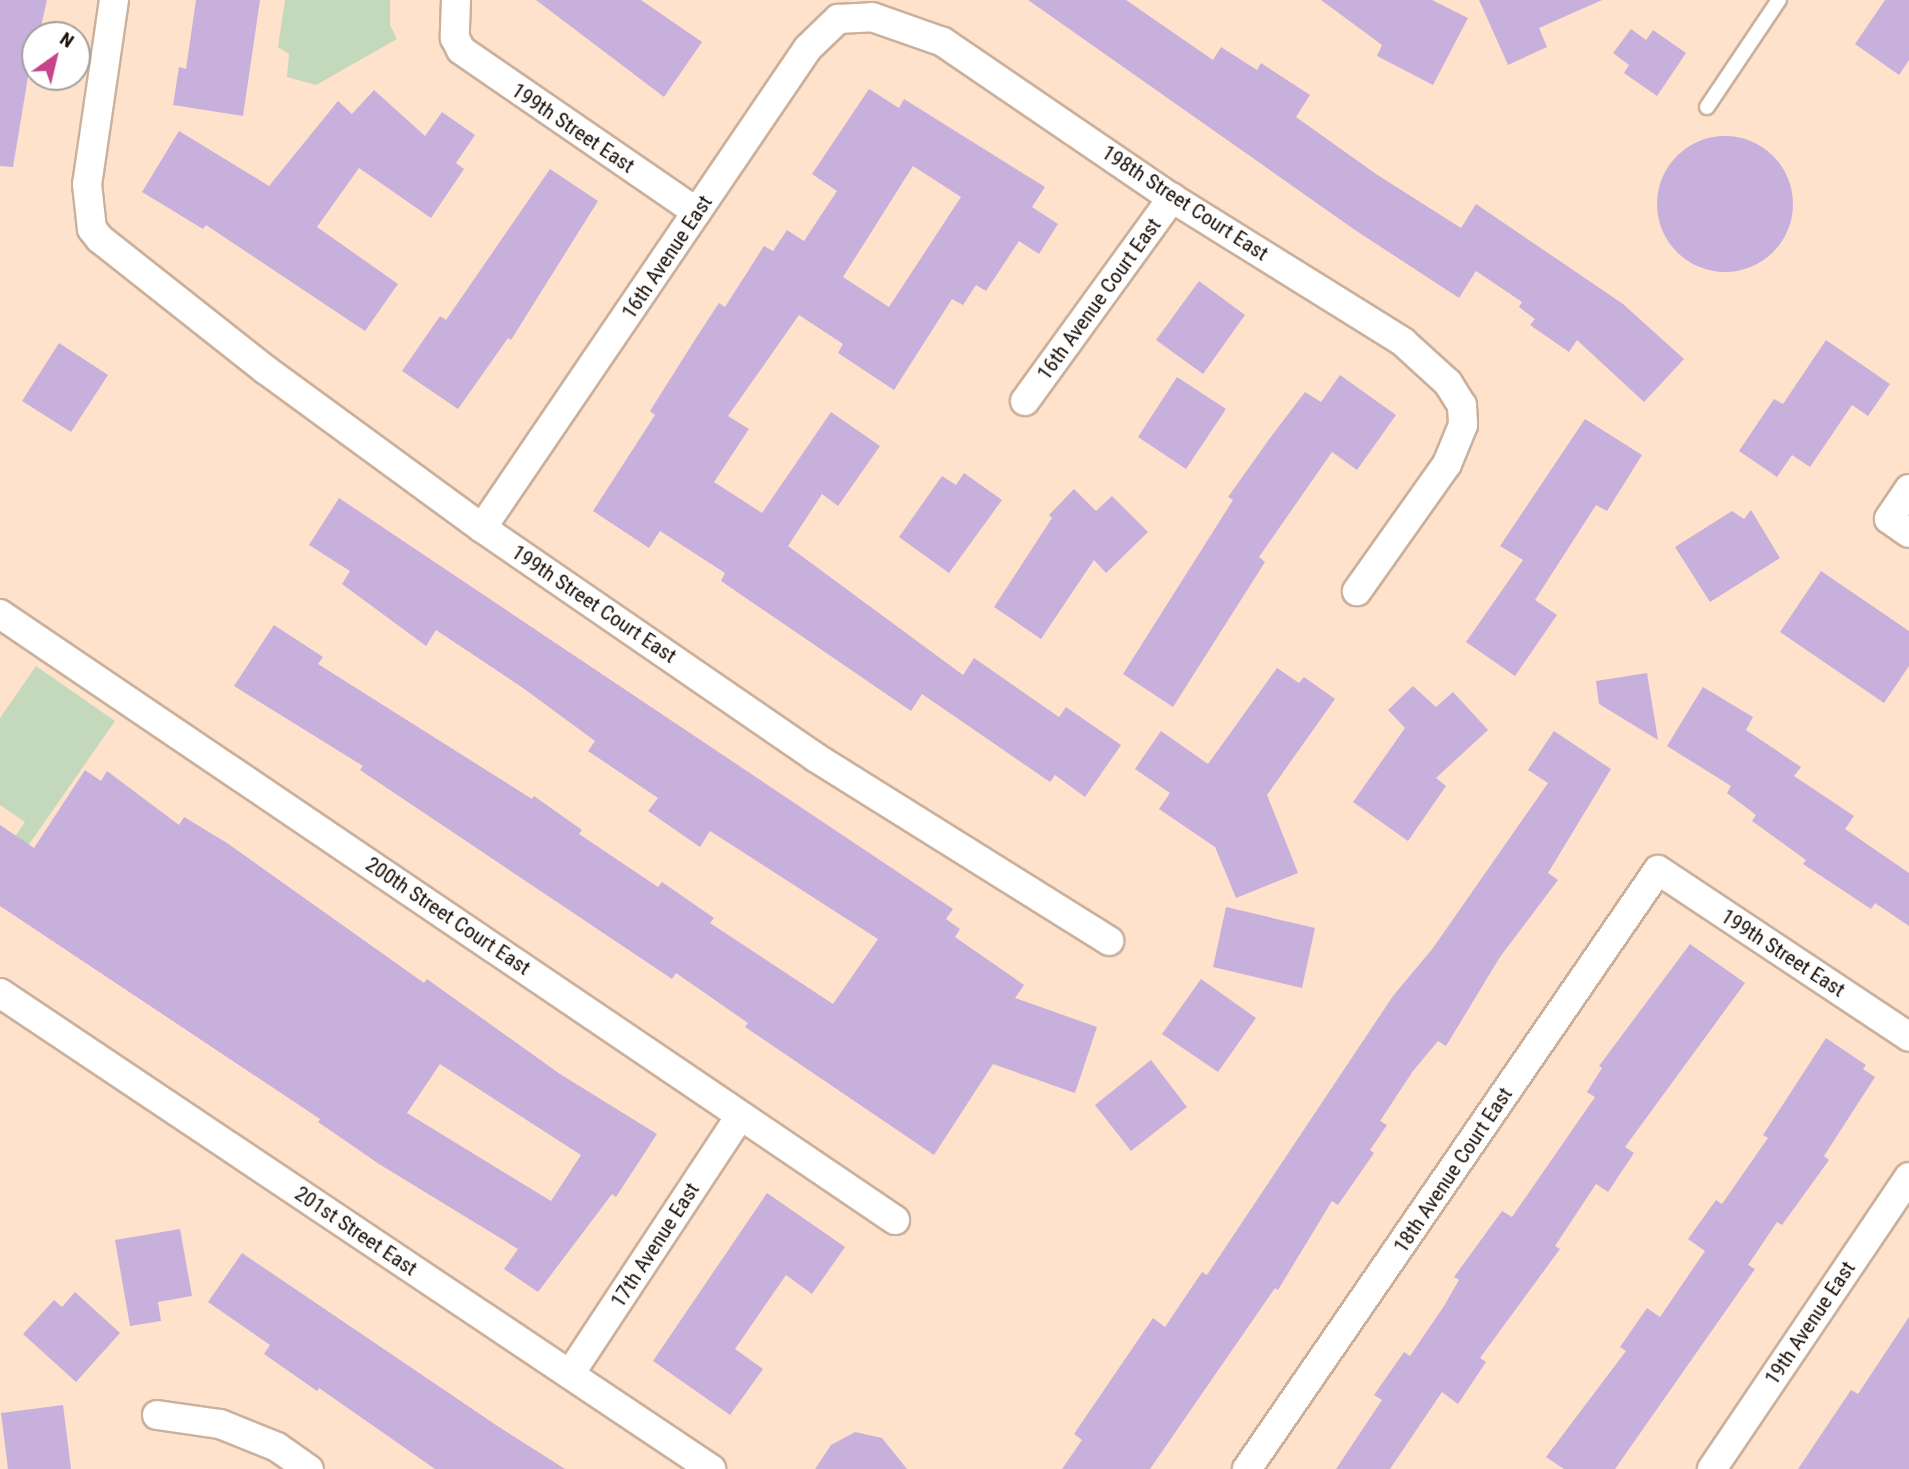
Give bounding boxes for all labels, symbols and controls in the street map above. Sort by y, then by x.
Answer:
north arrow [21,21,91,91]
text: N [56,27,78,53]
street label: 199th Street East [507,78,639,178]
street label: 198th Street Court East [1097,140,1273,266]
street label: 16th Avenue East [616,190,718,324]
street label: 16th Avenue Court East [1032,213,1166,385]
street label: 199th Street Court East [507,540,681,668]
street label: 200th Street Court East [361,852,535,980]
street label: 199th Street East [1716,904,1850,1002]
street label: 18th Avenue Court East [1388,1083,1518,1257]
street label: 17th Avenue East [605,1178,705,1312]
street label: 201st Street East [290,1181,422,1281]
street label: 19th Avenue East [1759,1256,1861,1390]

